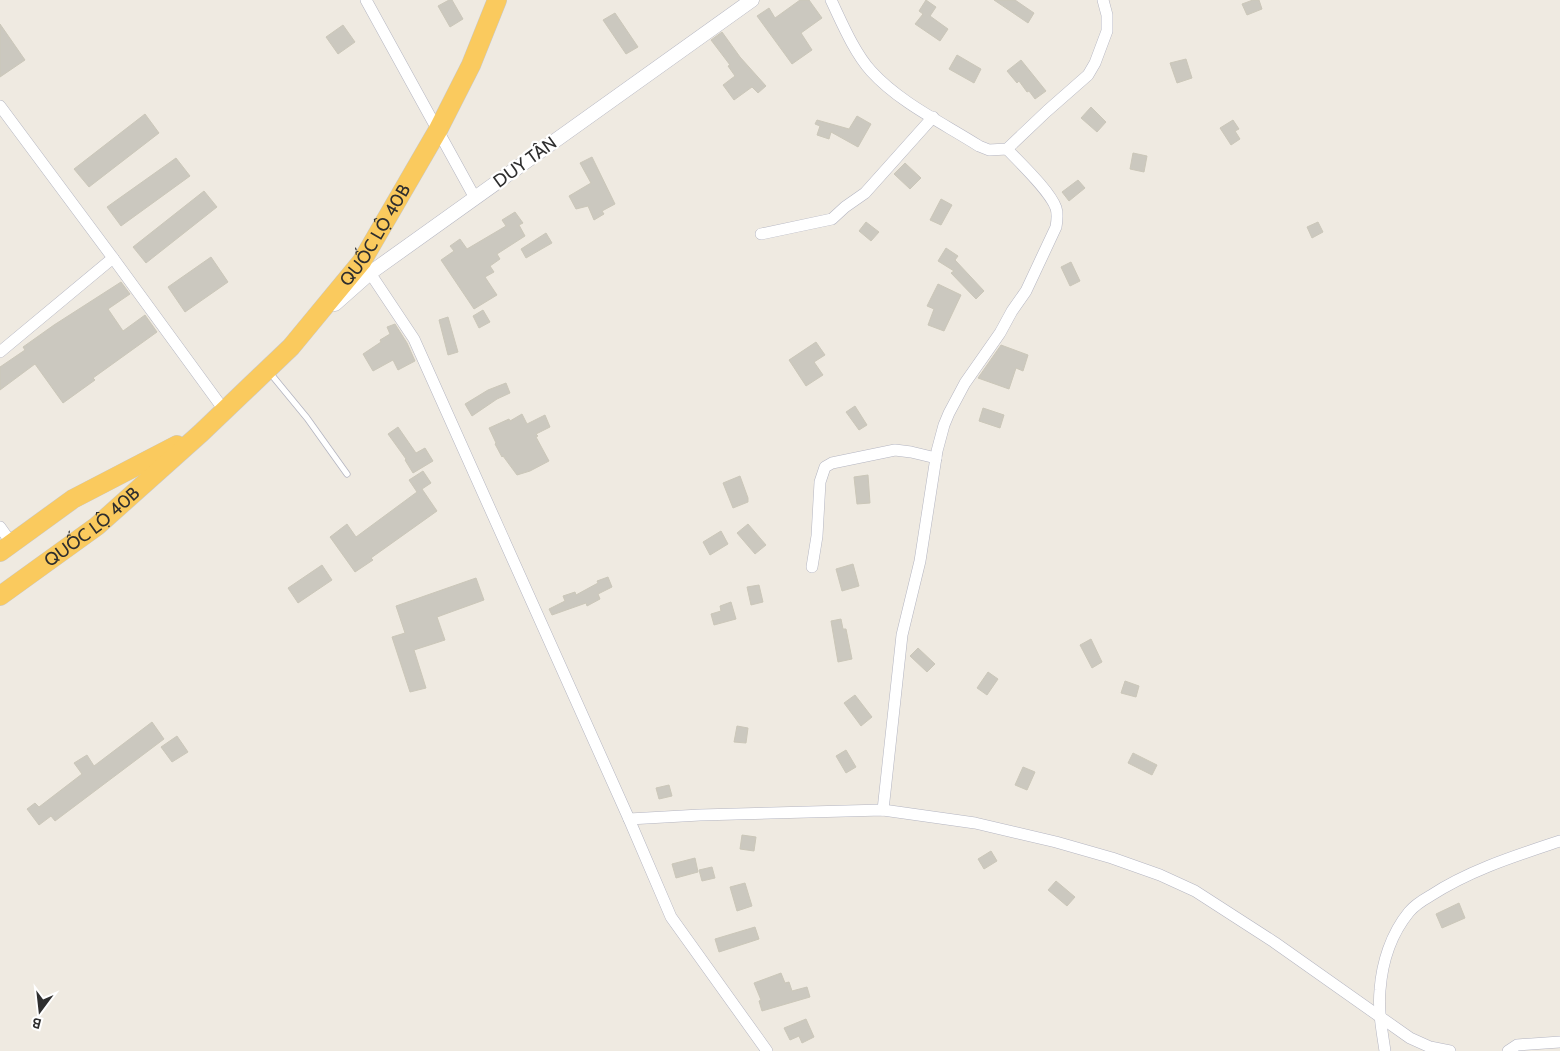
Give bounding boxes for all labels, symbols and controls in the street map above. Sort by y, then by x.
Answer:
street label: DUY TÂN [489,132,561,192]
street label: QUỐC LỘ 40B [335,180,415,291]
street label: QUỐC LỘ 40B [40,482,144,572]
north arrow [15,986,65,1036]
text: B [30,1014,43,1033]

